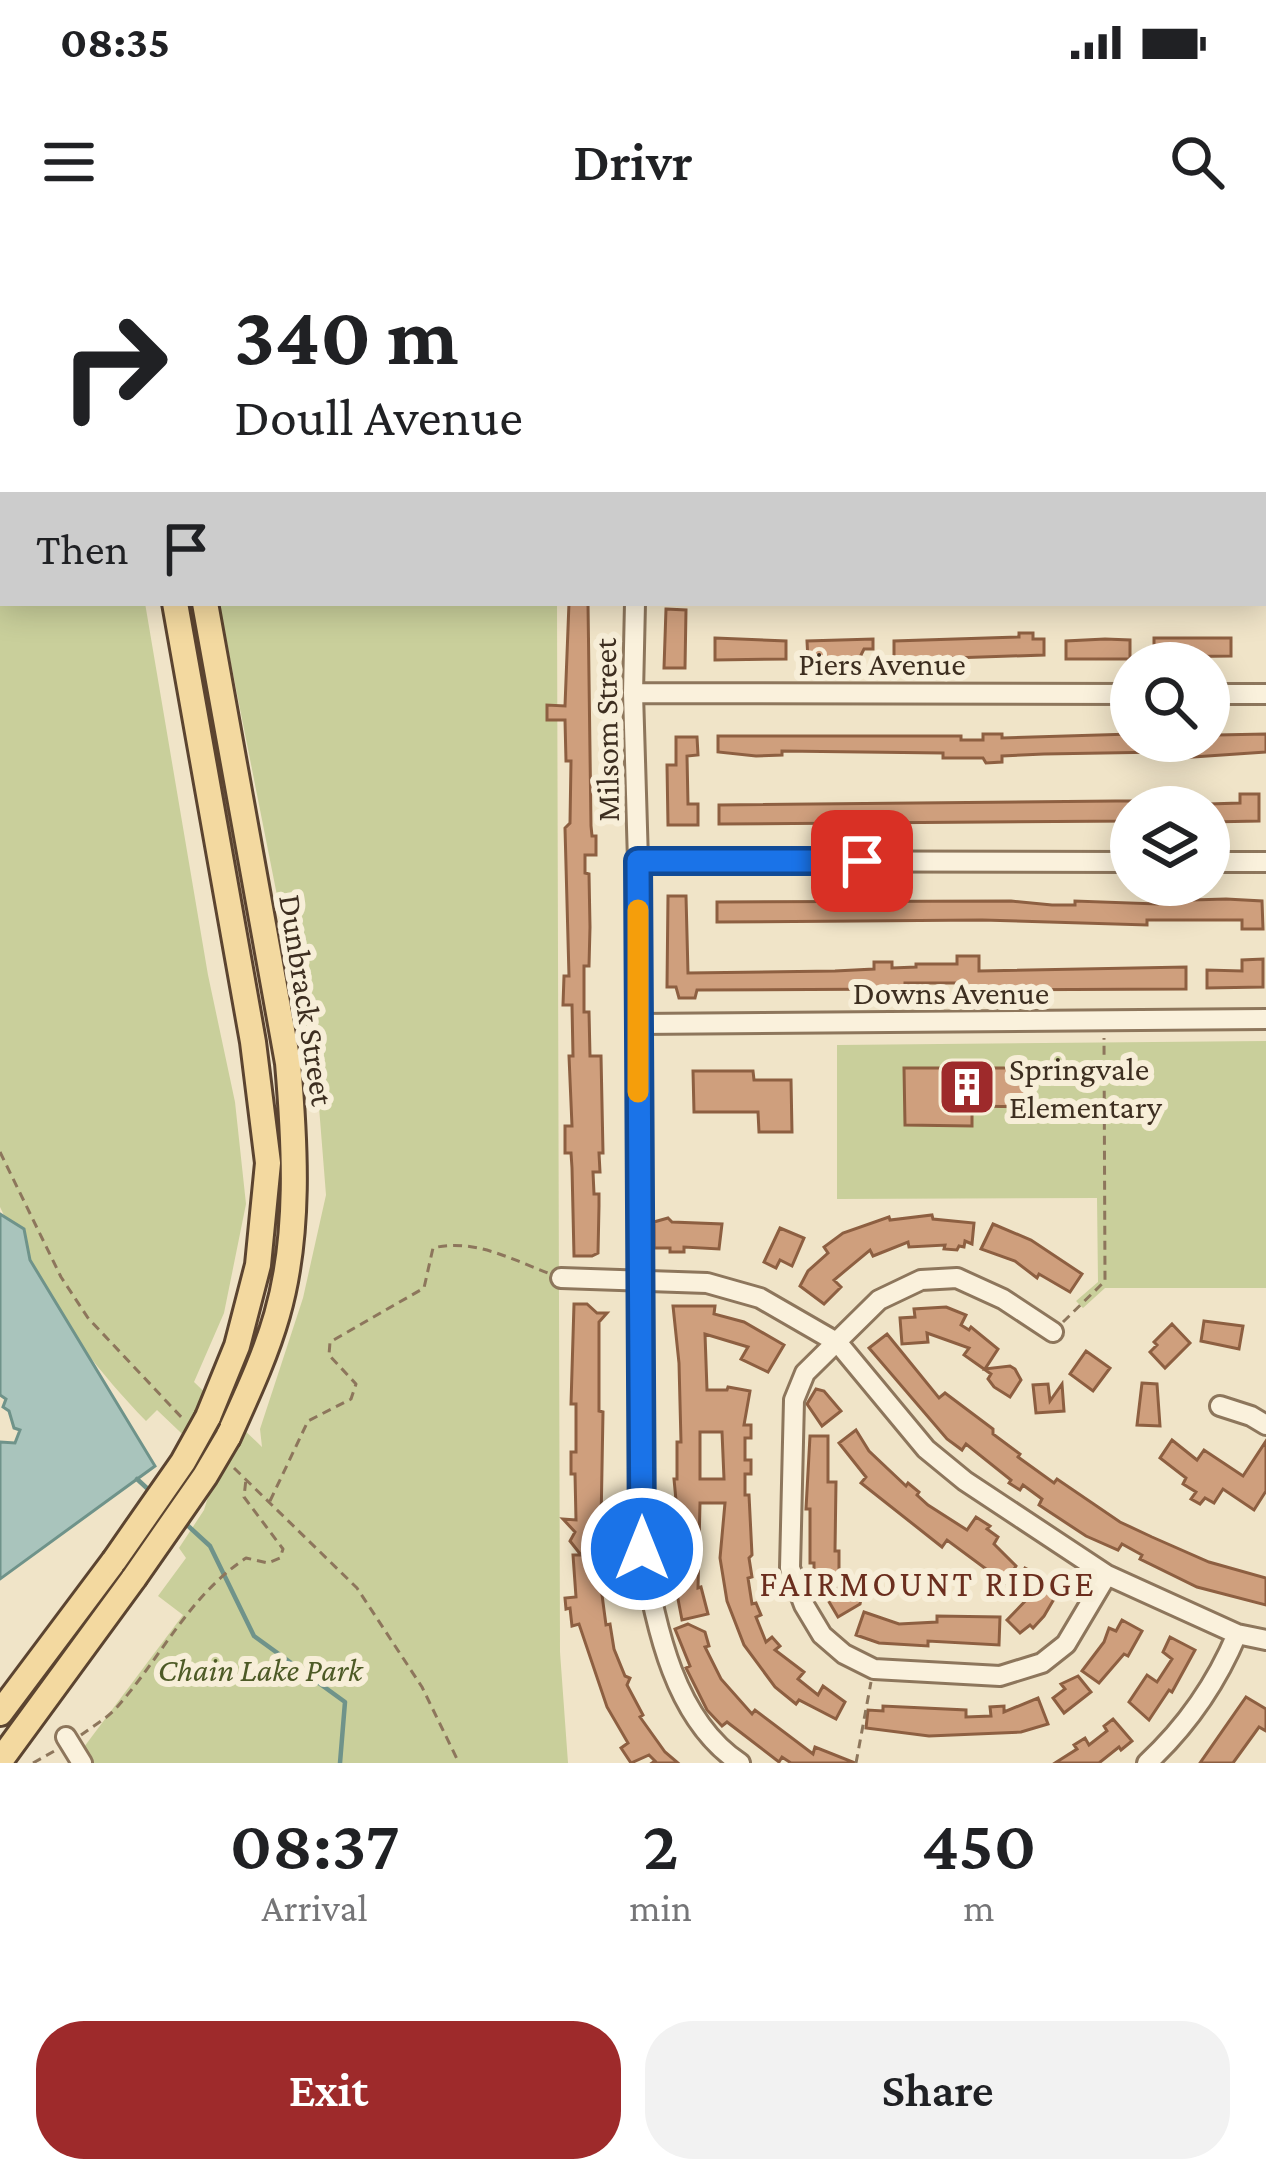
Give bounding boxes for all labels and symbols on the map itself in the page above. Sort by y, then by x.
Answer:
street label: Milsom Street [586,637,626,822]
street label: Piers Avenue [798,645,966,682]
pin [811,810,913,912]
street label: Dunbrack Street [272,892,342,1109]
street label: Downs Avenue [853,974,1049,1011]
place label: Springvale Elementary [1009,1050,1163,1125]
building icon: Springvale Elementary [936,1056,998,1118]
position arrow [579,1486,705,1612]
district label: FAIRMOUNT RIDGE [759,1564,1097,1604]
park label: Chain Lake Park [158,1651,364,1688]

